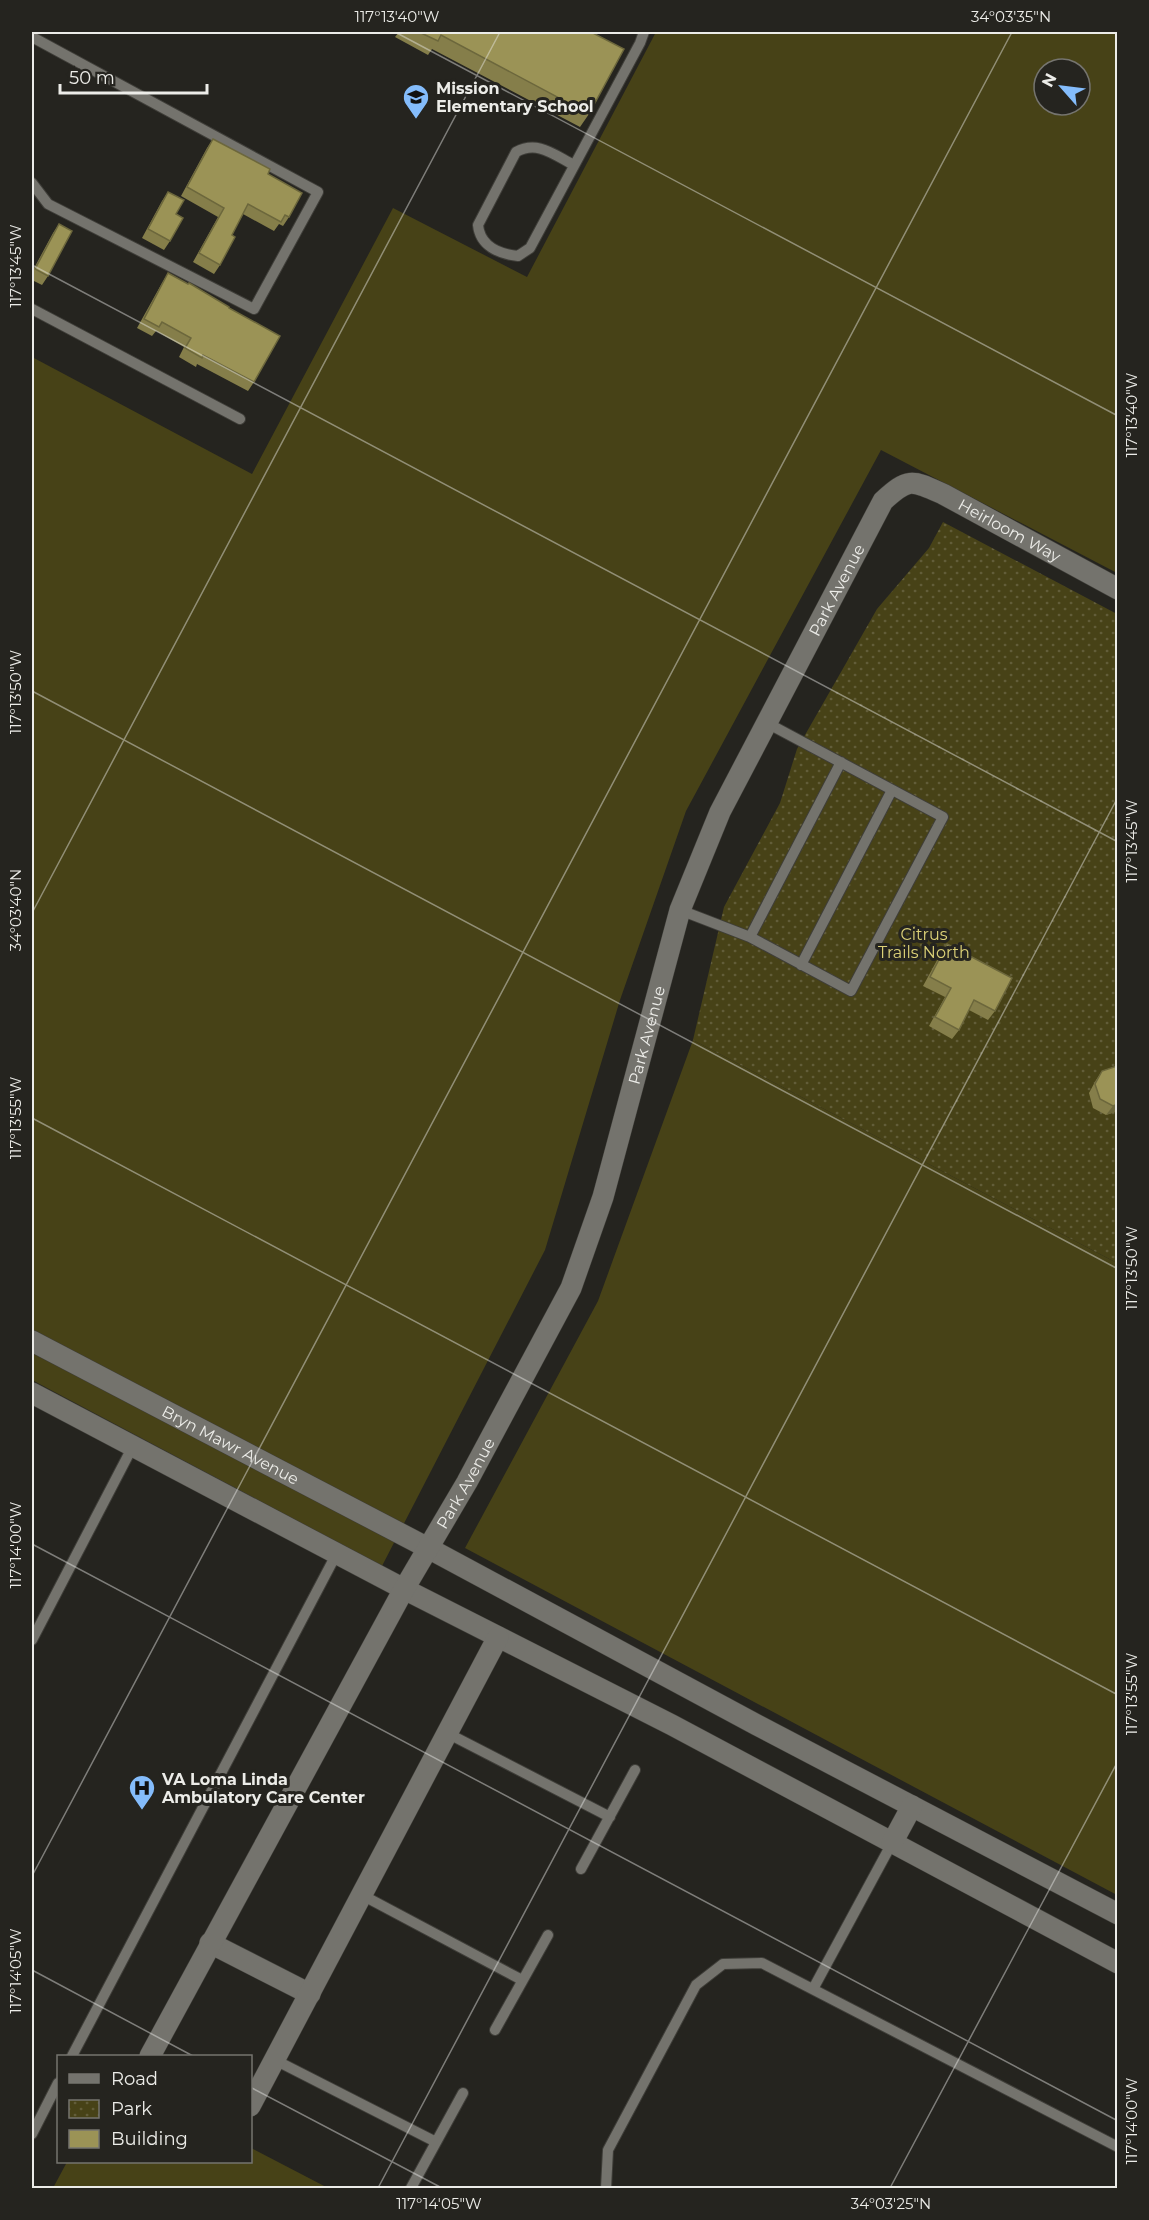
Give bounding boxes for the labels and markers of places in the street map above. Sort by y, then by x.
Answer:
place label: Mission Elementary School [436,79,594,116]
school or university icon: Mission Elementary School [401,82,431,120]
place label: VA Loma Linda Ambulatory Care Center [161,1770,365,1807]
hospital icon: VA Loma Linda Ambulatory Care Center [127,1773,157,1811]

